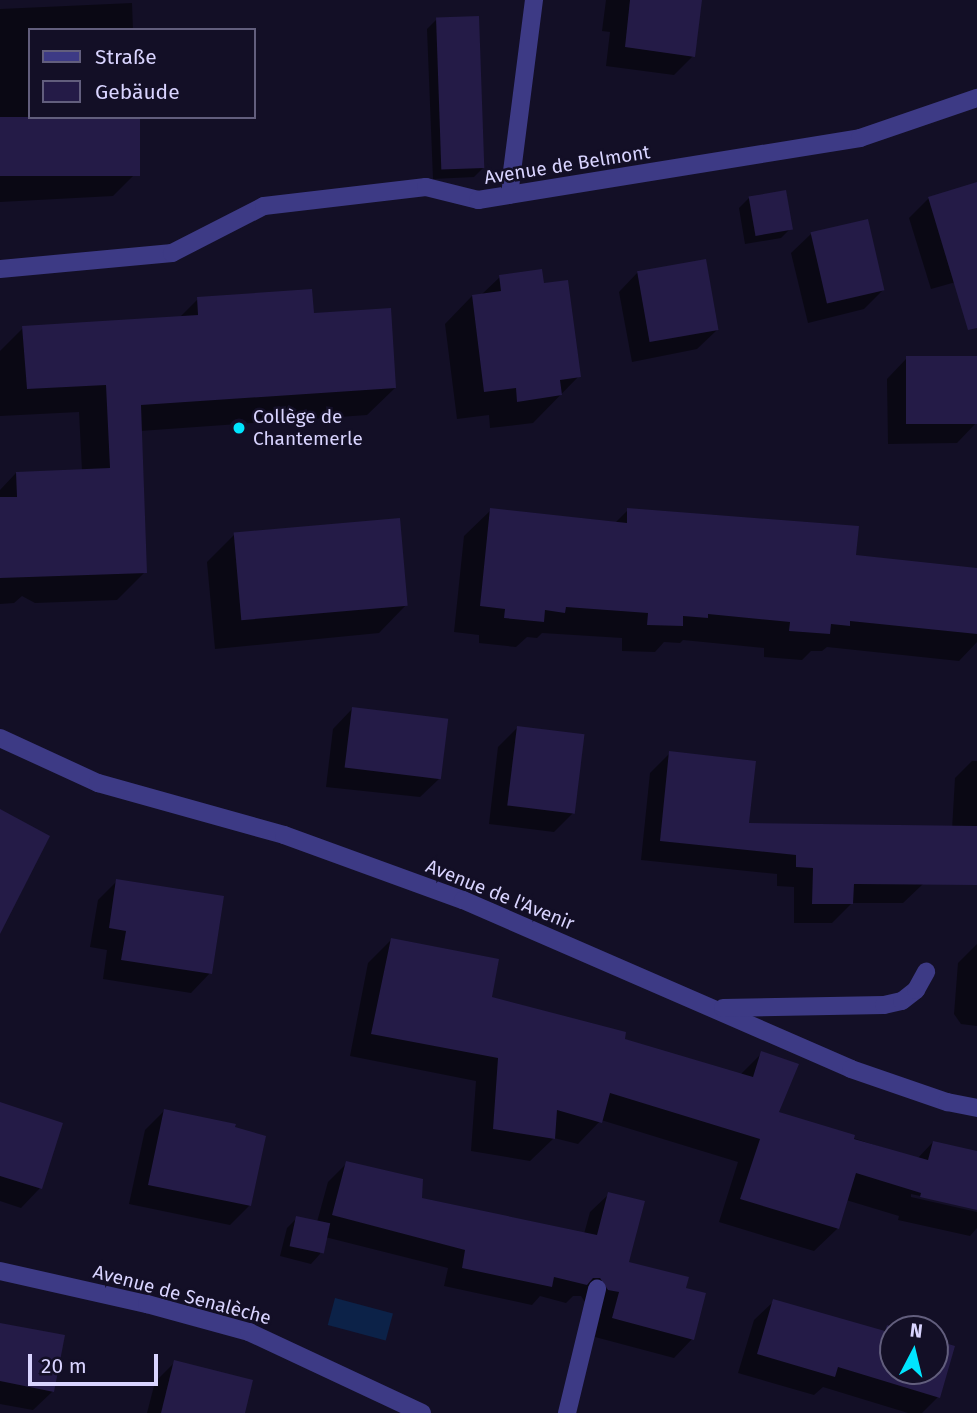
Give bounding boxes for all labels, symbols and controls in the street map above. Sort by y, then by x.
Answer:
legend [28,28,256,119]
text: Straße [95,44,157,70]
text: Gebäude [95,79,180,105]
street label: Avenue de Belmont [482,141,652,189]
place label: Collège de Chantemerle [253,406,363,450]
marker: Collège de Chantemerle [231,420,247,436]
street label: Avenue de l'Avenir [422,855,578,935]
street label: Avenue de Senalèche [91,1260,273,1330]
north arrow [879,1315,949,1385]
text: N [909,1318,924,1343]
scale bar [32,1340,161,1384]
text: 20 m [41,1353,87,1379]

